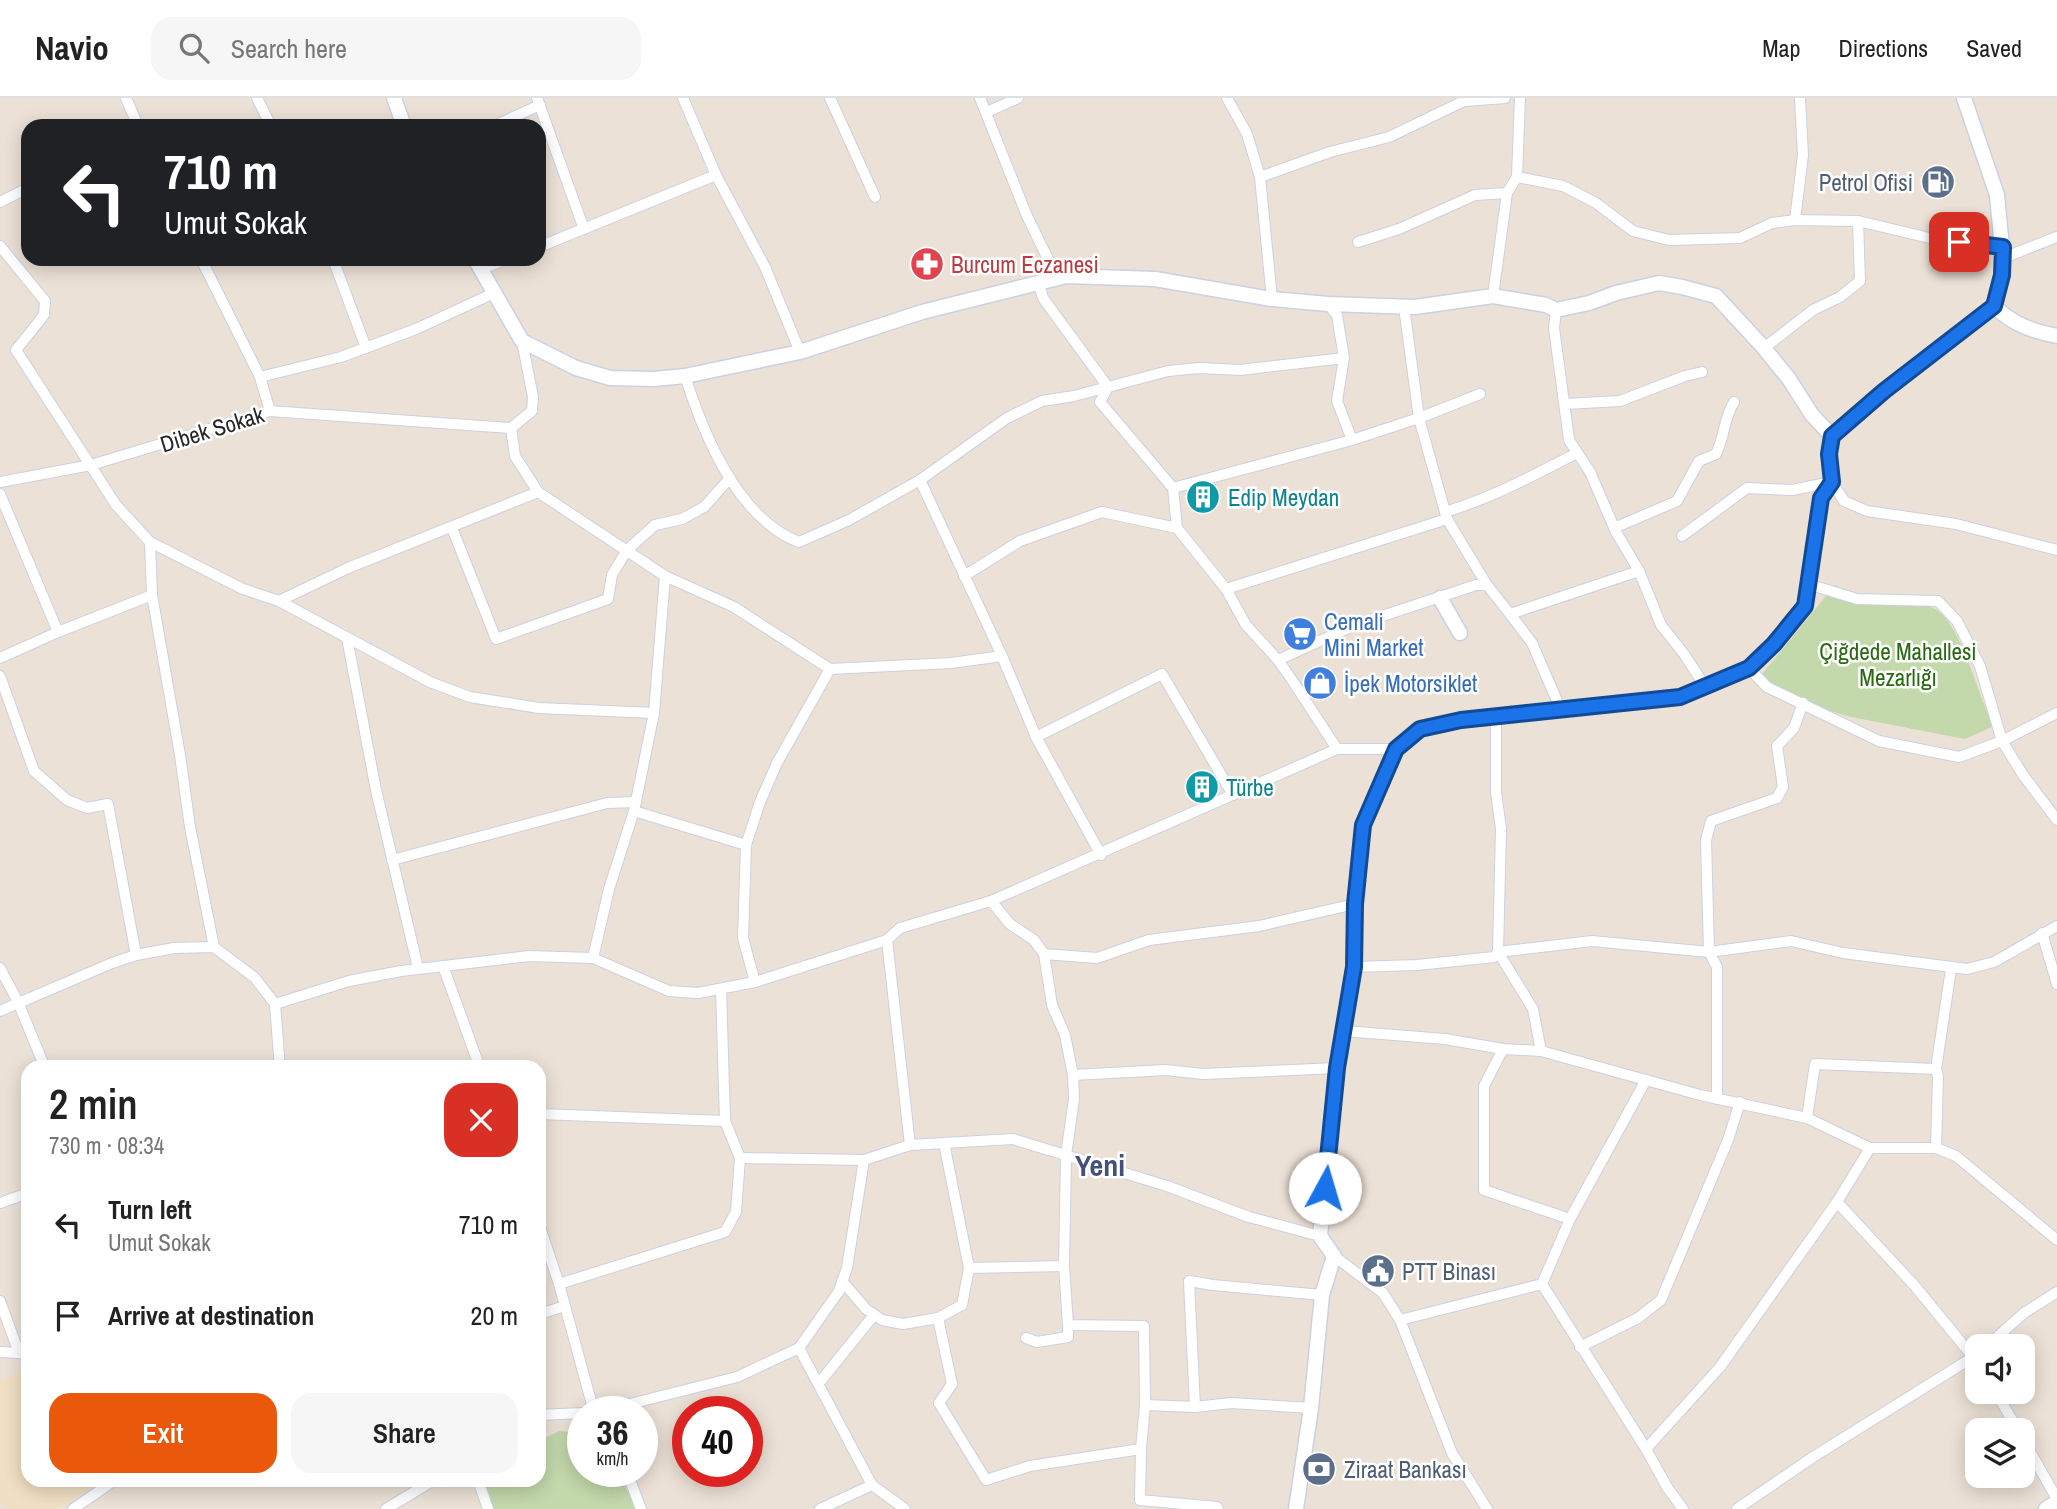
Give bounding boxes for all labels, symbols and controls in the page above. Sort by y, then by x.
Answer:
search box [151,17,641,80]
text: Navio [35,26,109,70]
icon: search [175,29,213,67]
text: Search here [231,31,347,66]
text: Map [1762,32,1800,64]
text: Directions [1838,32,1928,64]
text: Saved [1966,32,2022,64]
text: 710 m [164,138,278,204]
icon: left [49,147,140,238]
fuel station icon: Petrol Ofisi [1919,163,1957,201]
place label: Petrol Ofisi [1819,167,1913,198]
text: Umut Sokak [164,201,307,244]
pin [1929,212,1989,272]
icon: arrive [1940,223,1978,261]
pharmacy icon: Burcum Eczanesi [908,245,946,283]
place label: Burcum Eczanesi [951,249,1099,280]
street label: Dibek Sokak [156,398,268,459]
building icon: Edip Meydan [1184,478,1222,516]
place label: Edip Meydan [1228,482,1339,513]
place label: Cemali Mini Market [1324,606,1424,663]
supermarket icon: Cemali Mini Market [1281,615,1319,653]
park label: Çiğdede Mahallesi Mezarlığı [1819,636,1977,693]
shop icon: İpek Motorsiklet [1301,664,1339,702]
place label: İpek Motorsiklet [1344,668,1477,699]
building icon: Türbe [1183,768,1221,806]
place label: Türbe [1226,772,1274,803]
text: 2 min [49,1076,138,1132]
button: close [444,1083,518,1157]
text: 730 m · 08:34 [49,1130,164,1161]
district label: Yeni [1075,1145,1125,1185]
position arrow [1288,1151,1362,1225]
text: Turn left [108,1192,192,1227]
icon: left [49,1206,87,1244]
text: 710 m [459,1207,518,1242]
text: Umut Sokak [108,1227,211,1258]
public building icon: PTT Binası [1359,1252,1397,1290]
place label: PTT Binası [1402,1256,1496,1287]
icon: arrive [49,1297,87,1335]
text: Arrive at destination [108,1298,314,1333]
text: 20 m [471,1298,518,1333]
map controls [1965,1334,2035,1488]
button: sound [1965,1334,2035,1404]
button: Exit [49,1393,277,1473]
button: Share [291,1393,518,1473]
speed limit sign: 40 [672,1396,763,1487]
text: 36 [597,1409,628,1456]
button: layers [1965,1418,2035,1488]
text: km/h [597,1446,629,1471]
bank icon: Ziraat Bankası [1300,1450,1338,1488]
place label: Ziraat Bankası [1344,1454,1467,1485]

